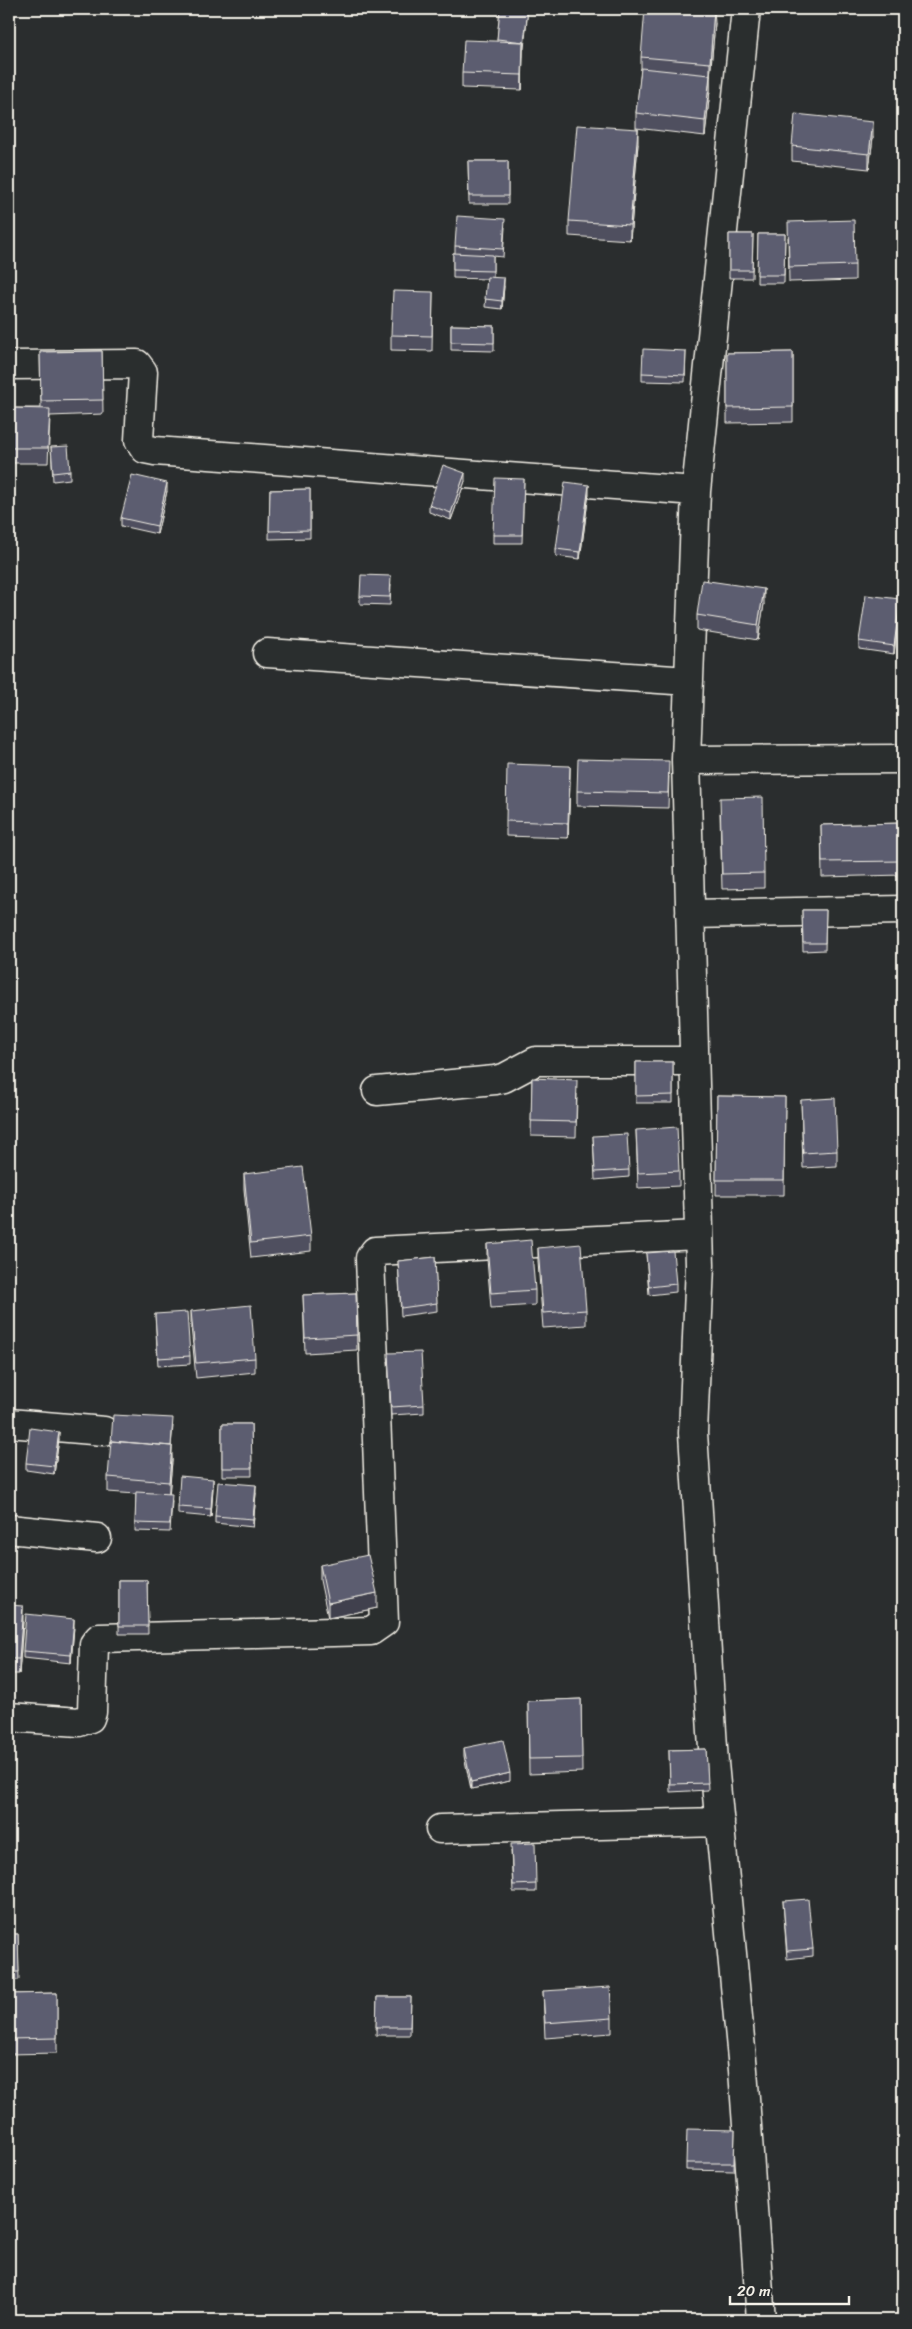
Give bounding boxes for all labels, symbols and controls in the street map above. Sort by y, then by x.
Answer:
scale bar [730,2274,848,2306]
text: 20 m [737,2278,771,2304]

